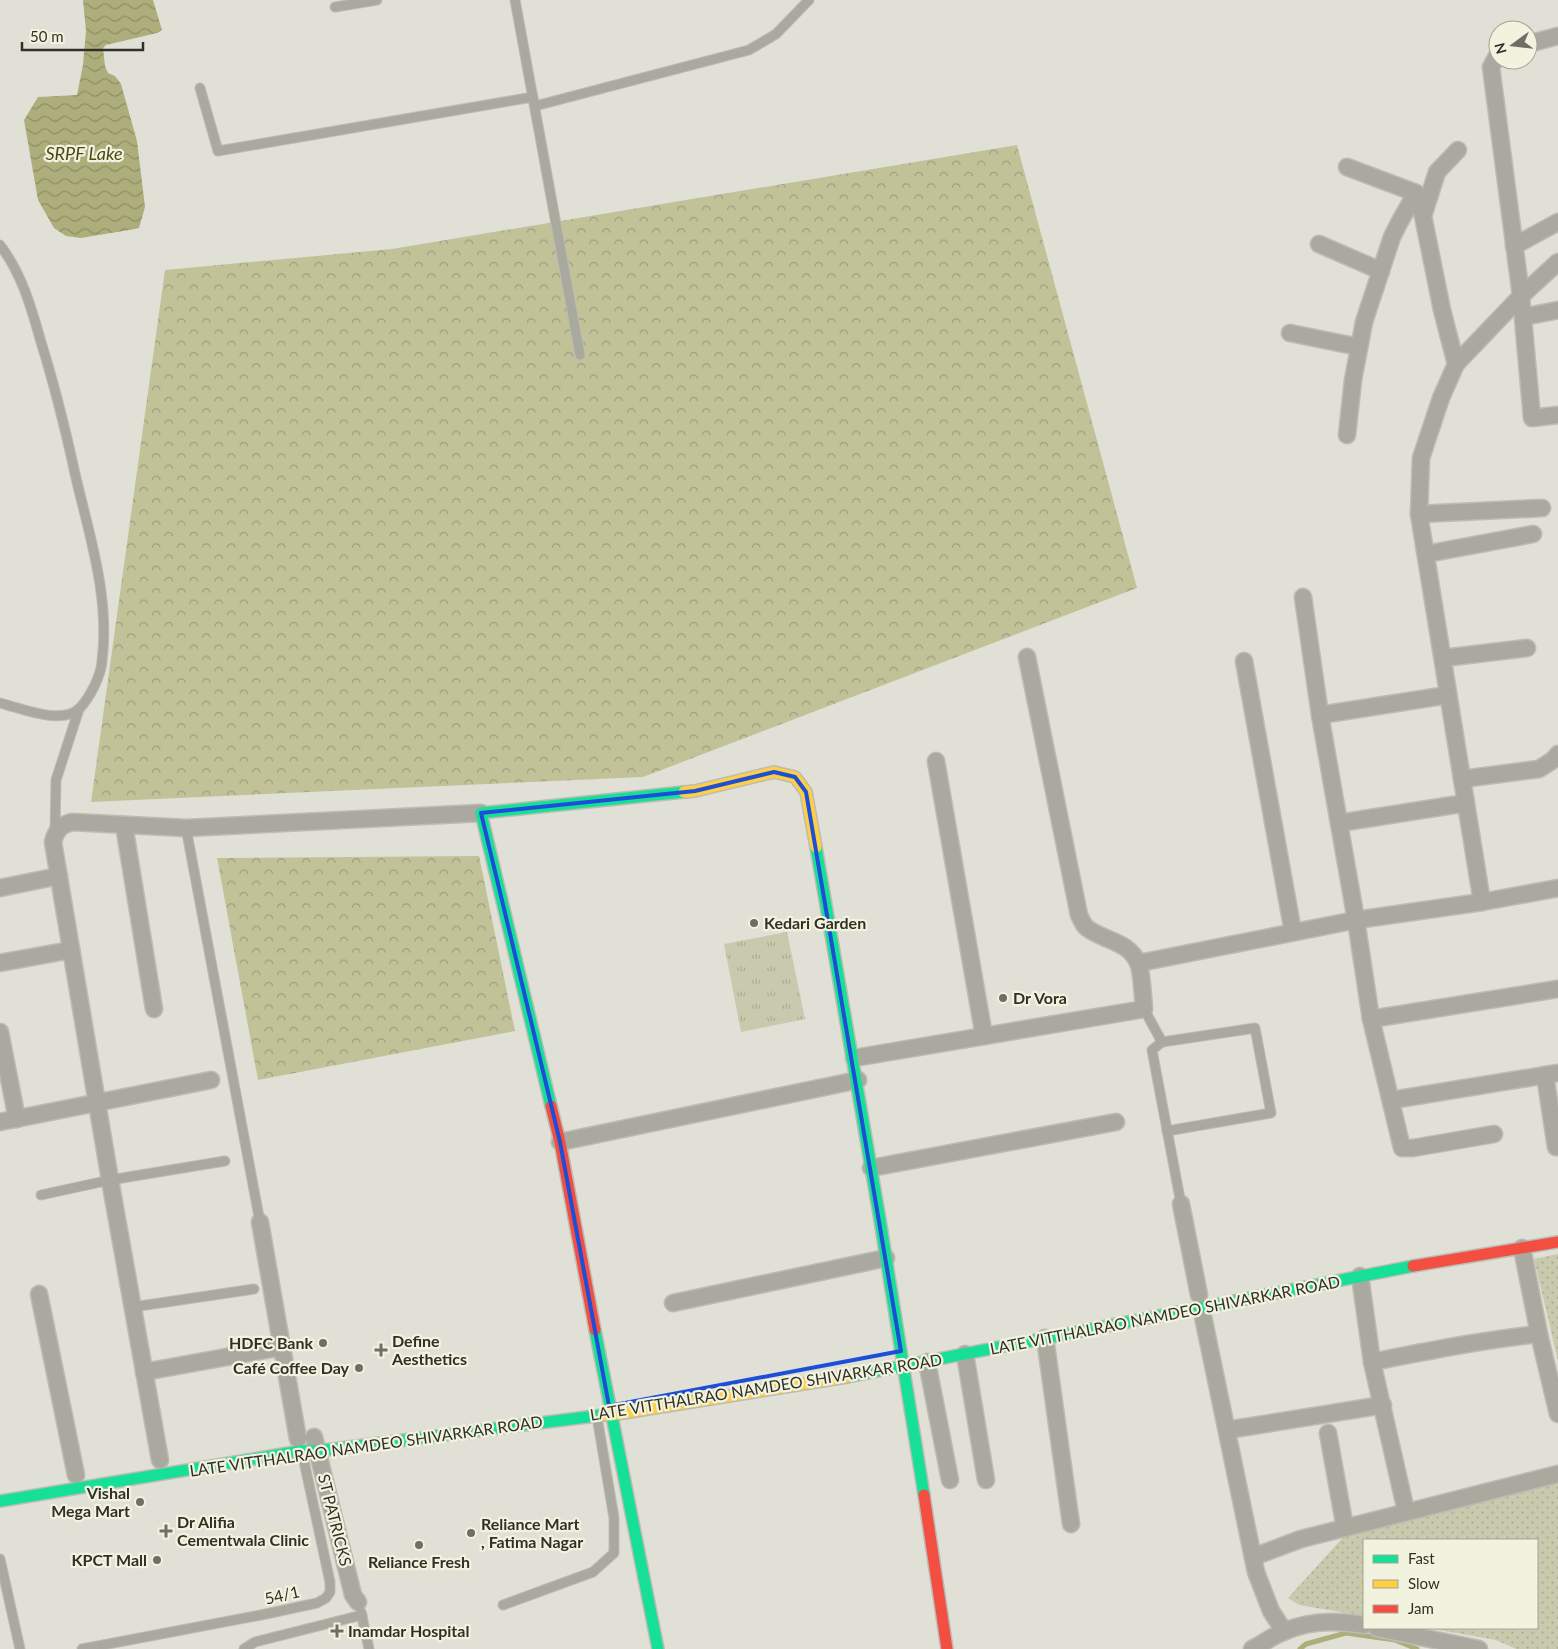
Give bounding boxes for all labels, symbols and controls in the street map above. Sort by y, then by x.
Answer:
scale bar [22,20,144,52]
north arrow [1488,20,1538,70]
text: 50 m [30,27,64,45]
text: N [1490,41,1510,56]
water label: SRPF Lake [45,142,123,164]
place label: Kedari Garden [764,913,866,932]
marker: Kedari Garden [748,917,760,929]
place label: Dr Vora [1013,988,1067,1007]
marker: Dr Vora [997,992,1009,1004]
street label: LATE VITTHALRAO NAMDEO SHIVARKAR ROAD [988,1271,1342,1358]
place label: Define Aesthetics [391,1331,467,1368]
place label: HDFC Bank [229,1333,313,1352]
marker: HDFC Bank [317,1337,329,1349]
marker: Define Aesthetics [374,1343,388,1357]
street label: LATE VITTHALRAO NAMDEO SHIVARKAR ROAD [589,1349,943,1424]
place label: Café Coffee Day [233,1358,350,1377]
marker: Café Coffee Day [353,1362,365,1374]
street label: LATE VITTHALRAO NAMDEO SHIVARKAR ROAD [188,1411,544,1480]
street label: ST PATRICKS [315,1472,356,1568]
place label: Vishal Mega Mart [51,1483,130,1520]
marker: Vishal Mega Mart [134,1496,146,1508]
place label: Dr Alifia Cementwala Clinic [177,1512,309,1549]
place label: Reliance Mart , Fatima Nagar [481,1514,583,1551]
marker: Dr Alifia Cementwala Clinic [159,1524,173,1538]
marker: Reliance Mart , Fatima Nagar [465,1527,477,1539]
marker: Reliance Fresh [413,1539,425,1551]
legend [1363,1539,1538,1629]
text: Fast [1408,1549,1435,1567]
place label: KPCT Mall [72,1550,147,1569]
place label: Reliance Fresh [368,1552,470,1571]
marker: KPCT Mall [151,1554,163,1566]
text: Slow [1408,1574,1440,1592]
street label: 54/1 [263,1581,301,1608]
text: Jam [1408,1599,1434,1617]
place label: Inamdar Hospital [348,1621,469,1640]
marker: Inamdar Hospital [330,1624,344,1638]

